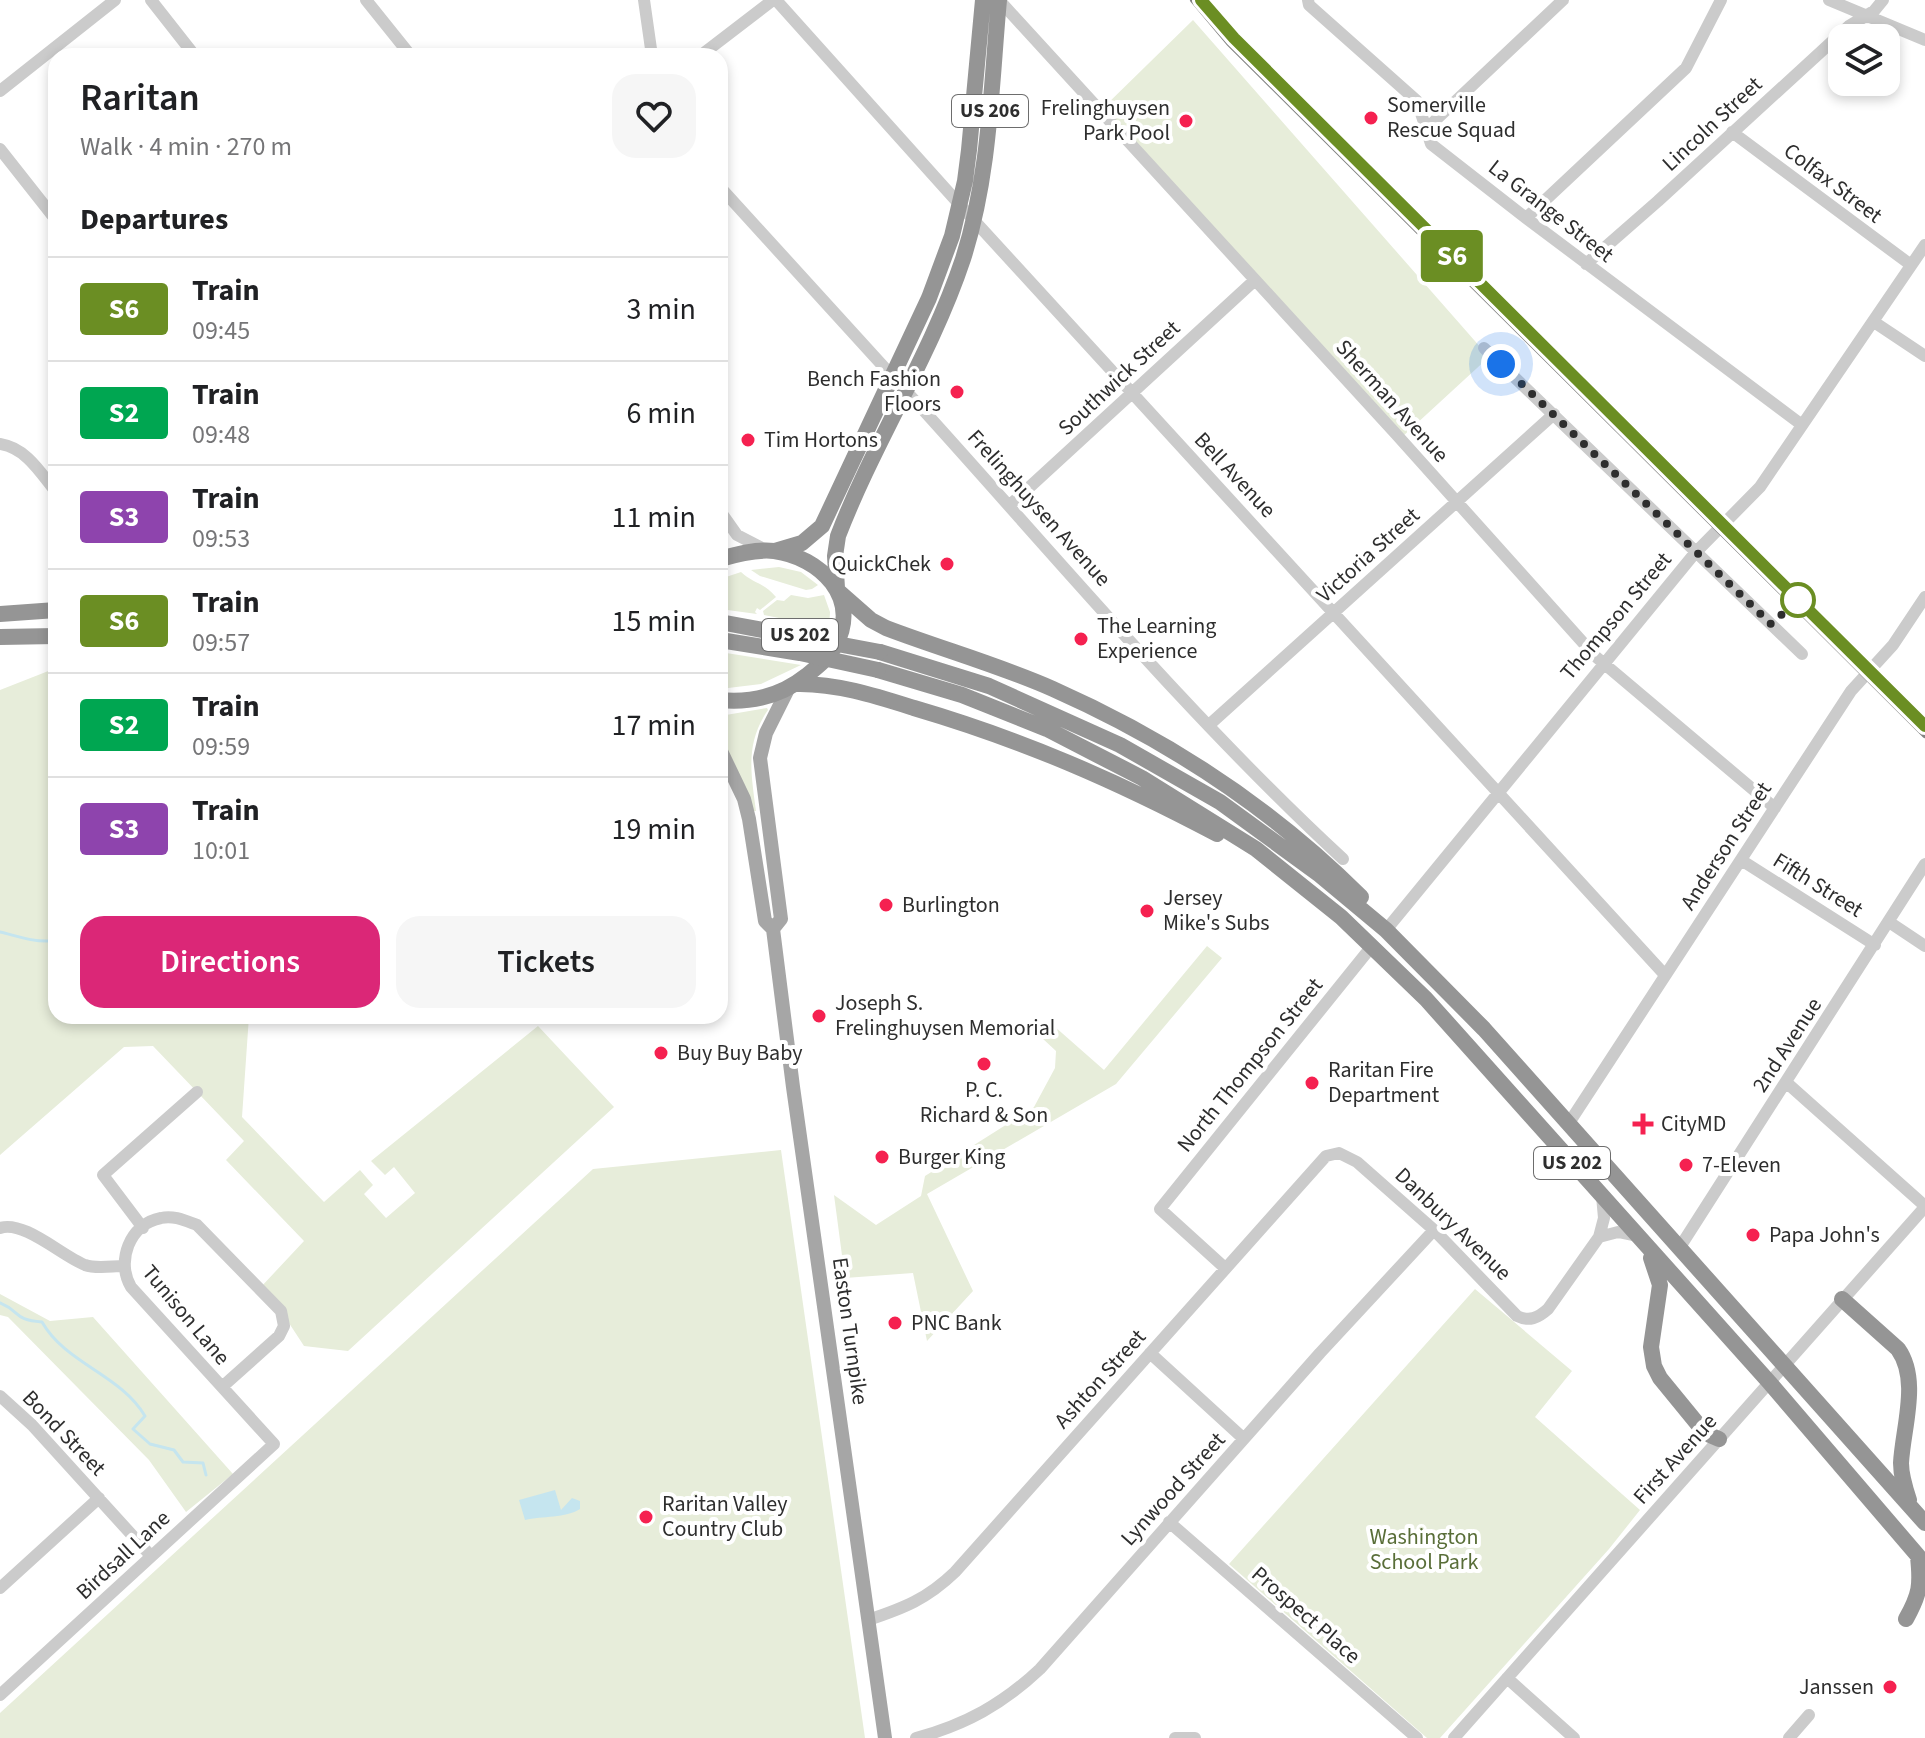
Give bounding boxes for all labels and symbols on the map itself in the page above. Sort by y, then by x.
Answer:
street label: Lincoln Street [1655,69,1770,179]
place label: Somerville Rescue Squad [1387,89,1516,146]
place label: Frelinghuysen Park Pool [1041,92,1170,149]
road number: US 206 [952,95,1028,127]
marker: Somerville Rescue Squad [1362,109,1380,127]
marker: Frelinghuysen Park Pool [1177,112,1195,130]
street label: Colfax Street [1777,135,1890,231]
street label: La Grange Street [1482,152,1621,270]
line badge: S6 [1416,230,1488,282]
street label: Southwick Street [1051,312,1188,443]
street label: Sherman Avenue [1328,332,1456,470]
your location [1481,344,1521,384]
place label: Bench Fashion Floors [807,363,941,420]
marker: Bench Fashion Floors [948,383,966,401]
street label: Frelinghuysen Avenue [960,422,1118,594]
place label: Tim Hortons [764,424,878,456]
street label: Bell Avenue [1187,425,1283,525]
marker: Tim Hortons [739,431,757,449]
street label: Victoria Street [1309,499,1427,610]
street label: Thompson Street [1553,544,1680,687]
place label: QuickChek [832,548,931,580]
marker: QuickChek [938,555,956,573]
unlabelled marker [1781,583,1815,617]
place label: The Learning Experience [1097,610,1216,667]
road number: US 202 [762,619,838,651]
marker: The Learning Experience [1072,630,1090,648]
street label: Anderson Street [1672,775,1780,917]
street label: Fifth Street [1767,845,1870,926]
place label: Jersey Mike's Subs [1163,882,1270,939]
place label: Burlington [902,889,1000,921]
marker: Burlington [877,896,895,914]
marker: Jersey Mike's Subs [1138,902,1156,920]
street label: North Thompson Street [1169,970,1331,1159]
place label: Joseph S. Frelinghuysen Memorial [835,987,1056,1044]
street label: 2nd Avenue [1744,991,1830,1099]
marker: Joseph S. Frelinghuysen Memorial [810,1007,828,1025]
place label: Buy Buy Baby [677,1037,803,1069]
marker: Buy Buy Baby [652,1044,670,1062]
place label: Raritan Fire Department [1328,1054,1440,1111]
marker: P. C. Richard & Son [975,1055,993,1073]
place label: P. C. Richard & Son [920,1074,1048,1131]
marker: Raritan Fire Department [1303,1074,1321,1092]
place label: CityMD [1661,1108,1726,1140]
marker: CityMD [1632,1113,1654,1135]
place label: Burger King [898,1141,1005,1173]
road number: US 202 [1534,1147,1610,1179]
marker: Burger King [873,1148,891,1166]
place label: 7-Eleven [1702,1149,1781,1181]
marker: 7-Eleven [1677,1156,1695,1174]
street label: Danbury Avenue [1387,1160,1519,1288]
place label: Papa John's [1769,1219,1880,1251]
marker: Papa John's [1744,1226,1762,1244]
street label: Easton Turnpike [824,1255,876,1407]
street label: Tunison Lane [134,1258,238,1372]
place label: PNC Bank [911,1307,1002,1339]
marker: PNC Bank [886,1314,904,1332]
street label: Ashton Street [1047,1322,1154,1436]
street label: Bond Street [15,1383,114,1484]
street label: First Avenue [1626,1407,1724,1511]
street label: Lynwood Street [1113,1425,1233,1553]
place label: Raritan Valley Country Club [662,1488,788,1545]
street label: Birdsall Lane [69,1503,177,1607]
marker: Raritan Valley Country Club [637,1508,655,1526]
park label: Washington School Park [1370,1521,1478,1578]
street label: Prospect Place [1244,1559,1368,1672]
place label: Janssen [1799,1671,1874,1703]
marker: Janssen [1881,1678,1899,1696]

